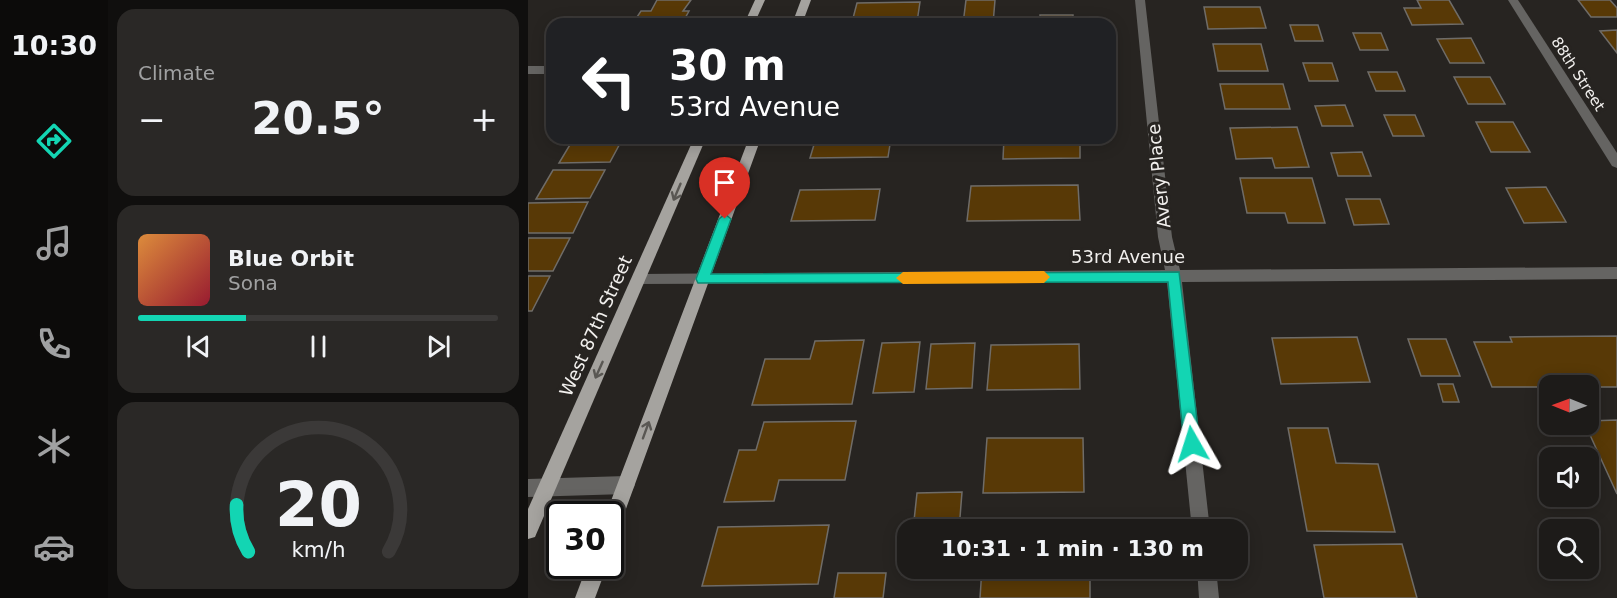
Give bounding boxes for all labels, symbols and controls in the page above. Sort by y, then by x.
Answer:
text: 10:30 [11,30,97,61]
street label: 88th Street [1547,34,1609,115]
text: 30 m [669,41,786,90]
icon: left [570,42,648,120]
text: Climate [138,61,215,85]
text: 53rd Avenue [669,91,840,122]
text: 20.5° [251,92,385,145]
text: − [138,100,166,139]
text: + [470,100,498,139]
icon: directions [33,120,75,162]
street label: Avery Place [1143,123,1174,229]
pin [699,157,750,219]
icon: arrive [708,166,741,199]
one-way arrow [671,182,682,200]
icon: music [33,222,75,264]
text: Blue Orbit [228,246,354,271]
street label: 53rd Avenue [1071,246,1185,267]
street label: West 87th Street [555,252,636,399]
text: Sona [228,271,278,295]
icon: phone [33,323,75,365]
icon: previous [182,330,215,363]
icon: pause [302,330,335,363]
icon: next [422,330,455,363]
one-way arrow [593,361,604,379]
north arrow [1539,375,1599,435]
map controls [1539,375,1599,579]
position arrow [1160,412,1224,476]
one-way arrow [642,422,653,440]
icon: climate [33,425,75,467]
button: sound [1539,447,1599,507]
text: 20 [275,469,361,542]
speed limit sign: 30 [546,501,624,579]
button: search [1539,519,1599,579]
icon: car [33,526,75,568]
text: 10:31 · 1 min · 130 m [941,536,1204,561]
text: km/h [291,538,345,563]

